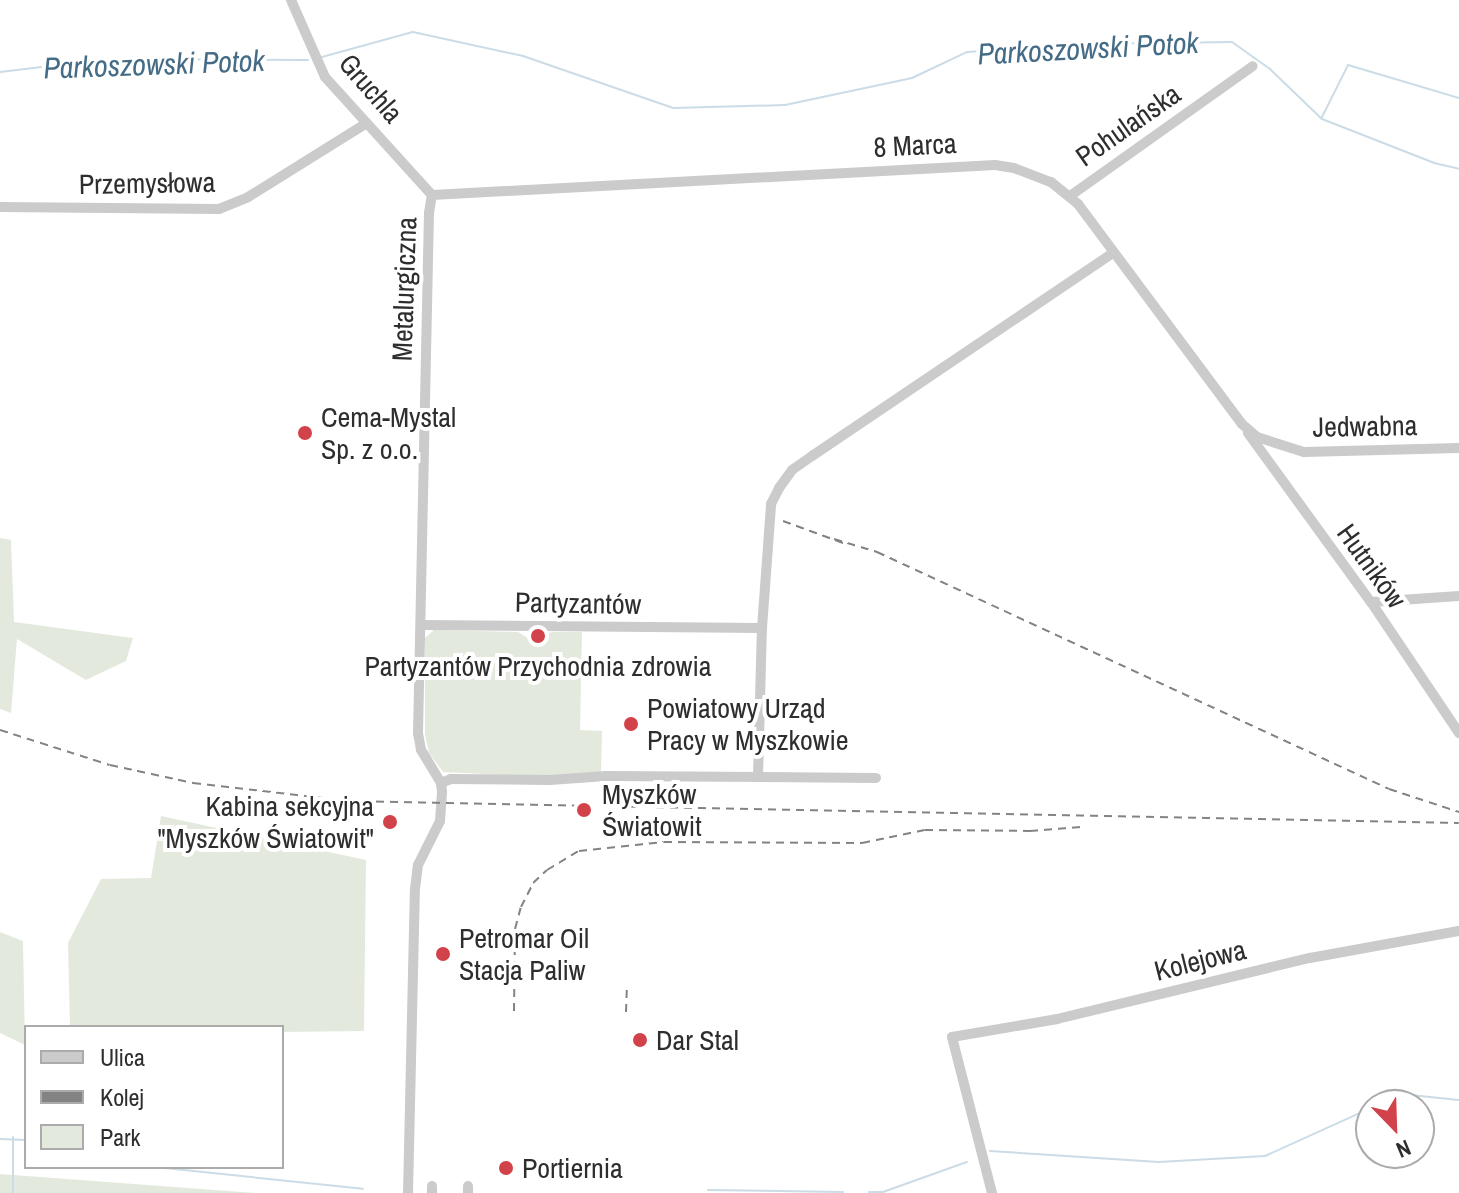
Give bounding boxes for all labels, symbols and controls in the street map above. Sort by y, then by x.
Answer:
water label: Parkoszowski Potok [976,24,1200,72]
water label: Parkoszowski Potok [43,42,265,86]
street label: Gruchla [332,47,410,129]
street label: Pohulańska [1069,77,1187,173]
street label: 8 Marca [873,126,957,164]
street label: Przemysłowa [78,165,216,201]
street label: Metalurgiczna [385,216,423,362]
place label: Cema-Mystal Sp. z o.o. [321,400,456,466]
street label: Jedwabna [1312,408,1418,444]
marker: Cema-Mystal Sp. z o.o. [296,424,314,442]
street label: Hutników [1330,517,1414,615]
street label: Partyzantów [515,585,641,621]
marker: Partyzantów Przychodnia zdrowia [529,627,547,645]
place label: Partyzantów Przychodnia zdrowia [364,649,712,683]
place label: Powiatowy Urząd Pracy w Myszkowie [647,691,849,757]
marker: Powiatowy Urząd Pracy w Myszkowie [622,715,640,733]
place label: Myszków Światowit [602,777,702,843]
place label: Kabina sekcyjna "Myszków Światowit" [157,789,374,855]
marker: Myszków Światowit [573,799,595,821]
marker: Kabina sekcyjna "Myszków Światowit" [381,813,399,831]
place label: Petromar Oil Stacja Paliw [459,921,589,987]
street label: Kolejowa [1151,932,1249,988]
marker: Petromar Oil Stacja Paliw [434,945,452,963]
place label: Dar Stal [656,1023,739,1057]
legend [24,1025,284,1169]
marker: Dar Stal [631,1031,649,1049]
text: Ulica [100,1041,145,1073]
text: Kolej [100,1081,144,1113]
north arrow [1355,1089,1435,1169]
text: Park [100,1121,140,1153]
text: N [1392,1133,1415,1166]
place label: Portiernia [522,1151,623,1185]
marker: Portiernia [497,1159,515,1177]

